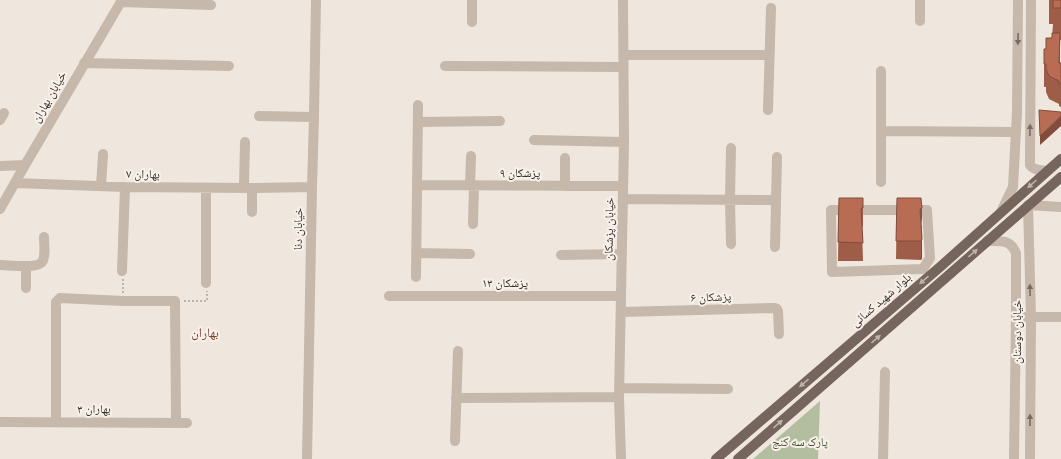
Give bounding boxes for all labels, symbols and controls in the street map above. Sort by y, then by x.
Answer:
one-way arrow [1015,33,1021,46]
street label: خیابان بهاران [29,69,70,125]
one-way arrow [1027,123,1033,136]
street label: ۹ پزشکان [500,166,541,180]
street label: ۷ بهاران [126,167,160,182]
one-way arrow [1026,180,1037,189]
street label: خیابان پزشکان [601,197,617,261]
street label: خیابان دنا [291,207,306,250]
one-way arrow [969,249,978,258]
street label: بلوار شهید کسائی [848,270,914,330]
street label: ۱۳ پزشکان [482,276,528,290]
one-way arrow [919,276,930,285]
one-way arrow [1027,283,1033,296]
street label: ۶ پزشکان [690,289,732,305]
street label: خیابان دوستان [1010,300,1024,364]
district label: بهاران [191,325,219,341]
one-way arrow [870,334,881,343]
one-way arrow [799,378,809,388]
street label: ۳ بهاران [77,402,111,416]
one-way arrow [1027,413,1033,426]
one-way arrow [773,419,783,429]
park label: پارک سه کنج [772,435,828,449]

